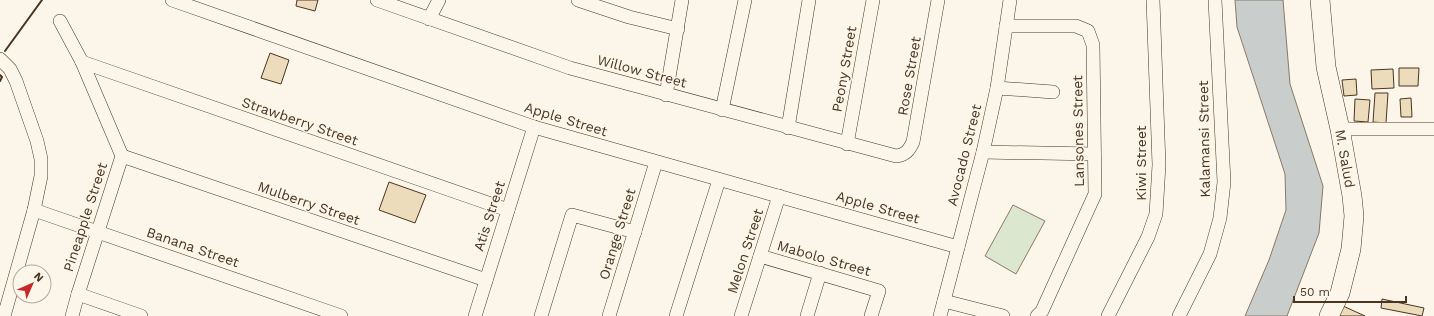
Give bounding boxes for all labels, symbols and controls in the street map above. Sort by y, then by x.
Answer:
street label: Peony Street [829,25,859,113]
street label: Rose Street [894,35,924,117]
street label: Willow Street [595,51,689,91]
street label: Lansones Street [1069,75,1087,187]
street label: Kalamansi Street [1195,80,1213,198]
street label: Strawberry Street [240,94,360,148]
street label: Apple Street [523,99,610,139]
street label: Avocado Street [944,102,984,208]
street label: Kiwi Street [1133,125,1149,201]
street label: M. Salud [1332,128,1358,189]
street label: Pineapple Street [60,160,110,274]
street label: Mulberry Street [256,178,362,228]
street label: Atis Street [470,179,508,253]
street label: Orange Street [595,186,639,282]
street label: Apple Street [834,187,922,227]
street label: Melon Street [724,206,766,295]
street label: Banana Street [145,224,242,270]
street label: Mabolo Street [775,237,873,279]
north arrow [12,264,52,304]
text: N [31,270,46,285]
scale bar [1294,278,1406,304]
text: 50 m [1300,285,1330,299]

